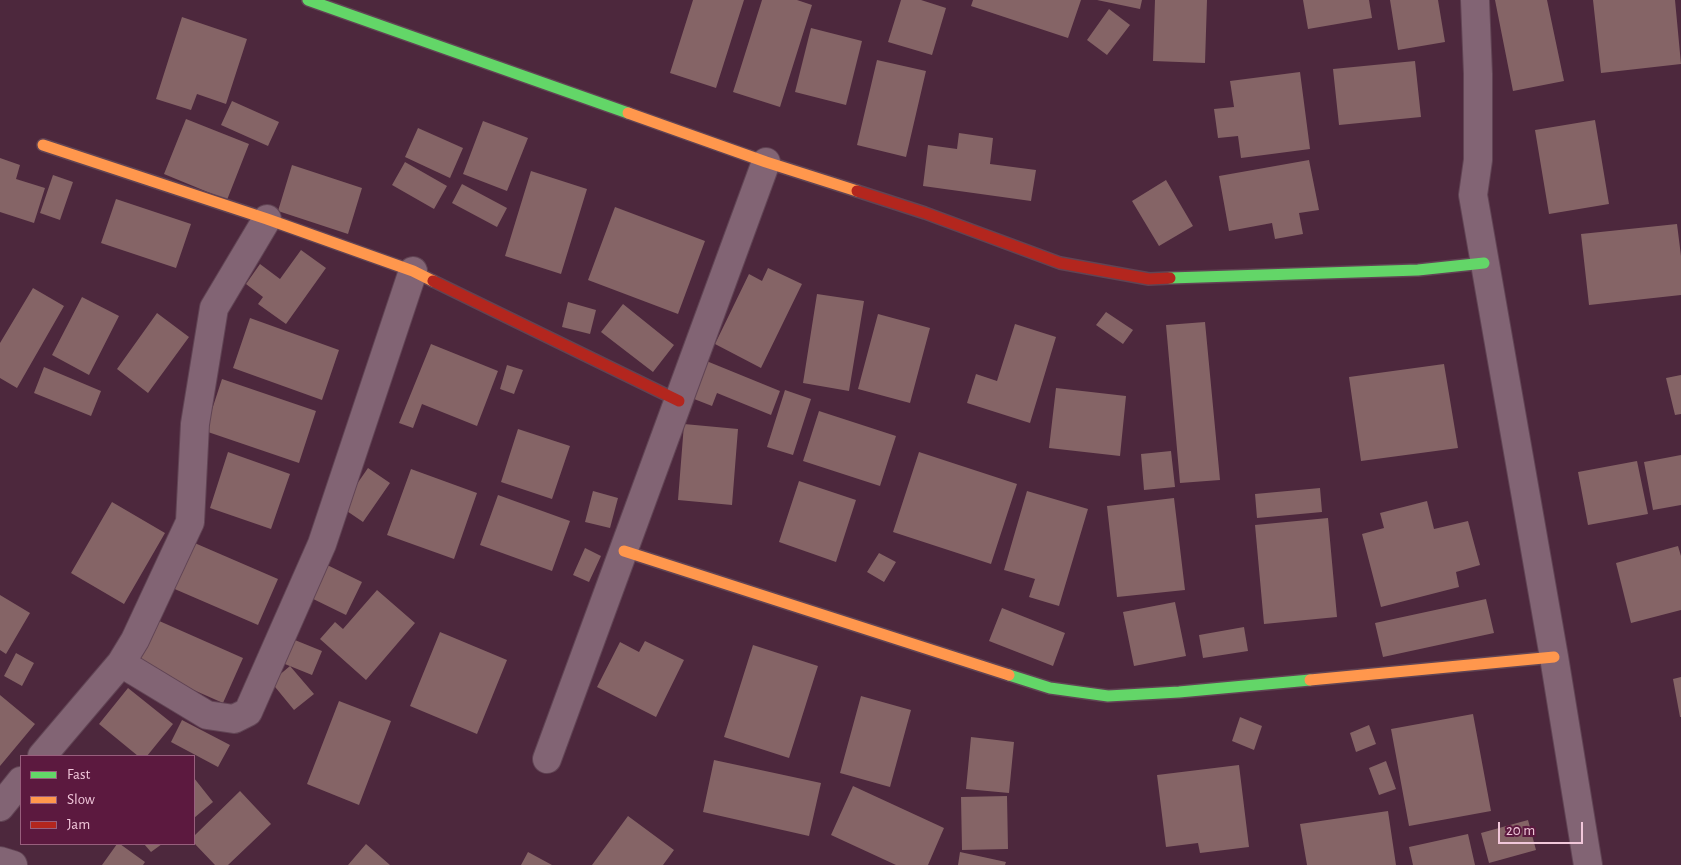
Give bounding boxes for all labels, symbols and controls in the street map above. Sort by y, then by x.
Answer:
legend [20,755,195,845]
text: Fast [67,767,90,782]
text: Slow [67,792,95,807]
scale bar [1501,812,1586,844]
text: Jam [67,817,90,832]
text: 20 m [1506,823,1535,838]

